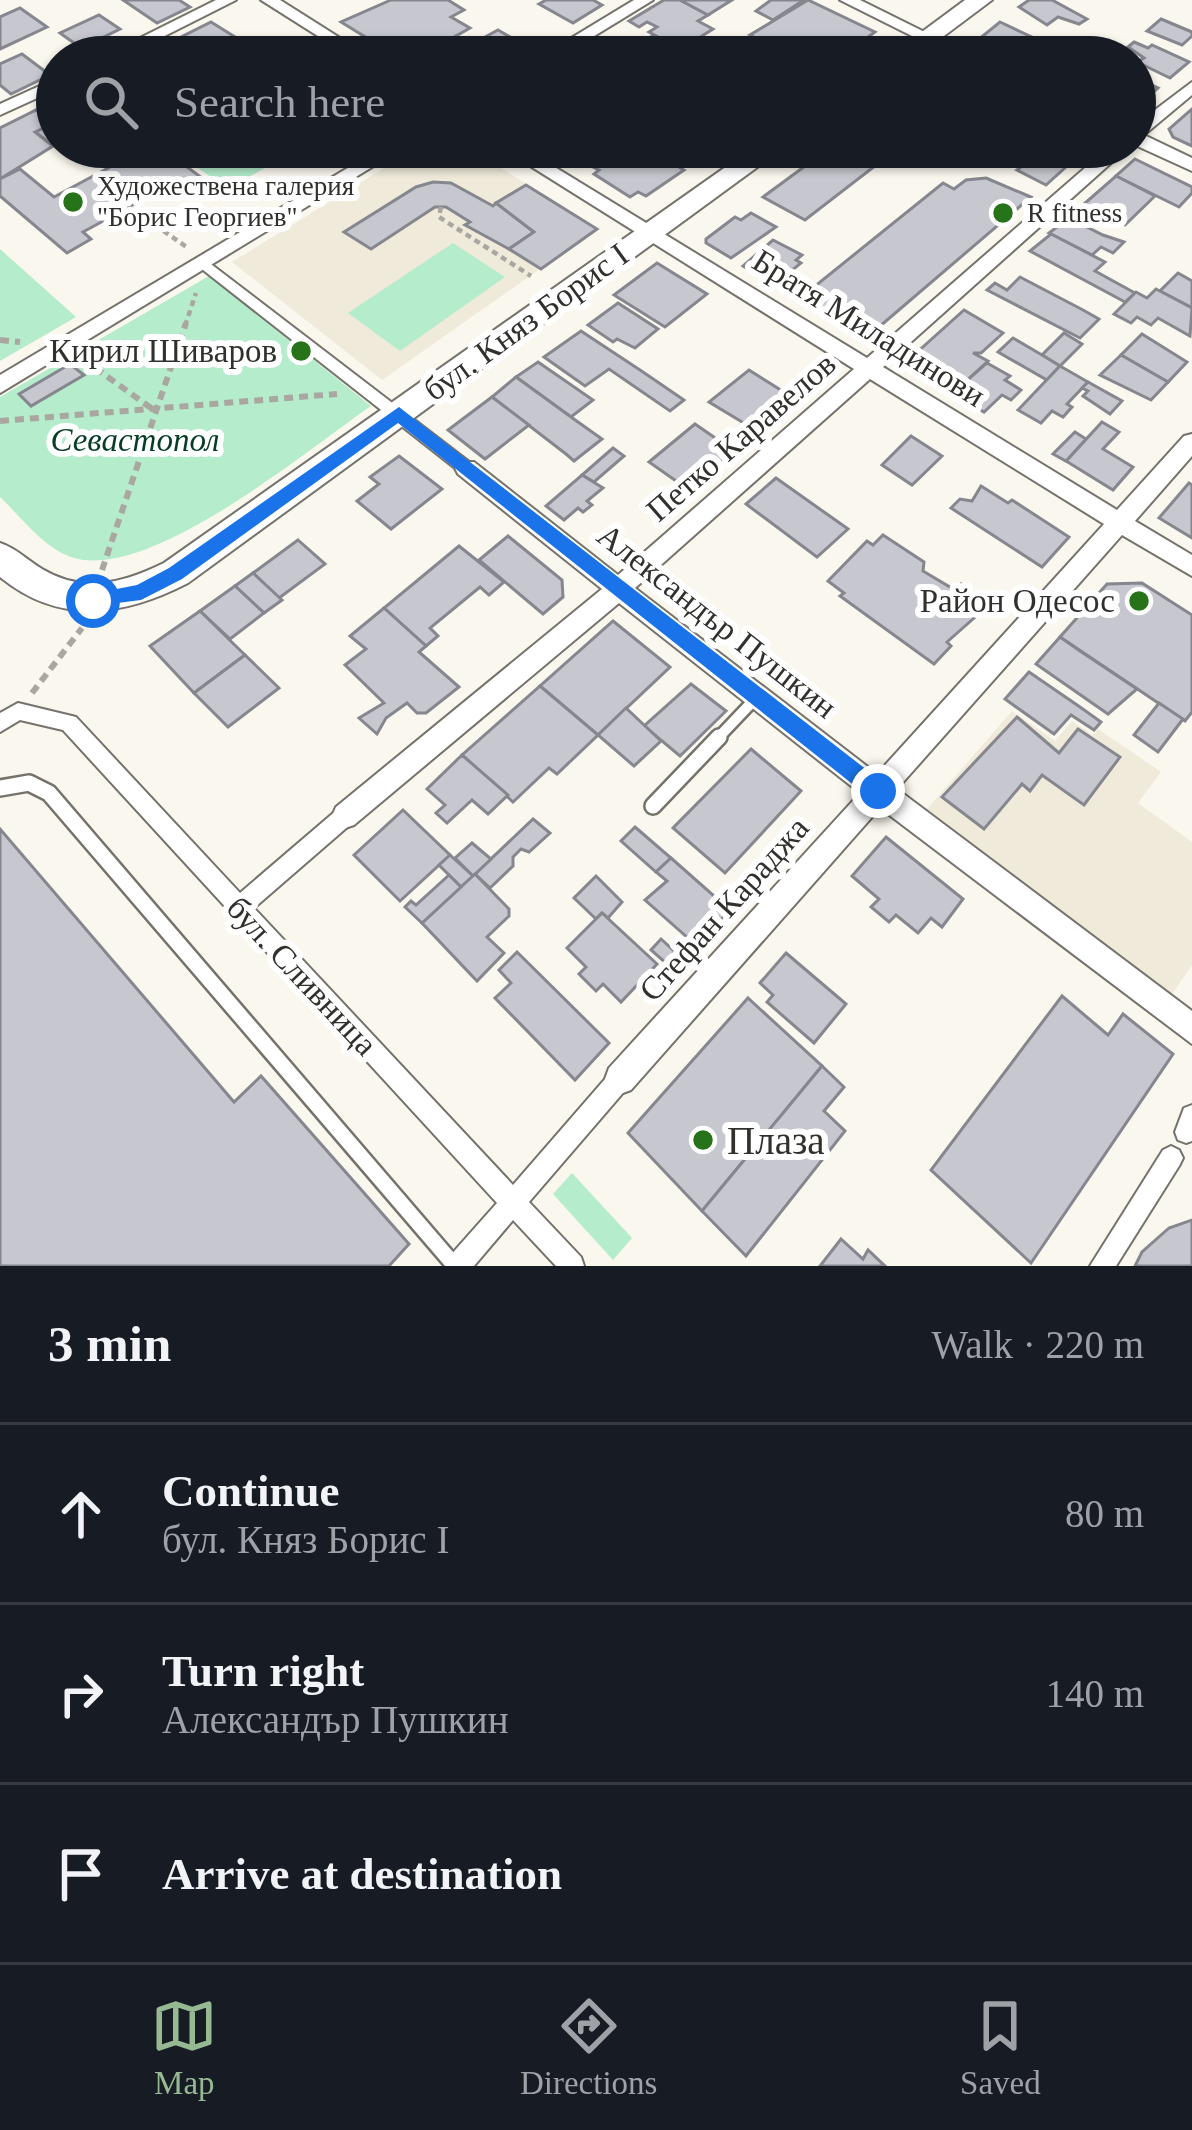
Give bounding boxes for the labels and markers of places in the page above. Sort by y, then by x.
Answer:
place label: Художествена галерия "Борис Георгиев" [97,171,354,232]
marker: Художествена галерия "Борис Георгиев" [60,189,86,215]
place label: R fitness [1027,198,1122,228]
marker: R fitness [990,200,1016,226]
place label: Кирил Шиваров [49,333,277,369]
marker: Кирил Шиваров [288,338,314,364]
place label: Район Одесос [920,583,1115,619]
marker: Район Одесос [1126,588,1152,614]
place label: Плаза [727,1119,825,1162]
marker: Плаза [690,1127,716,1153]

